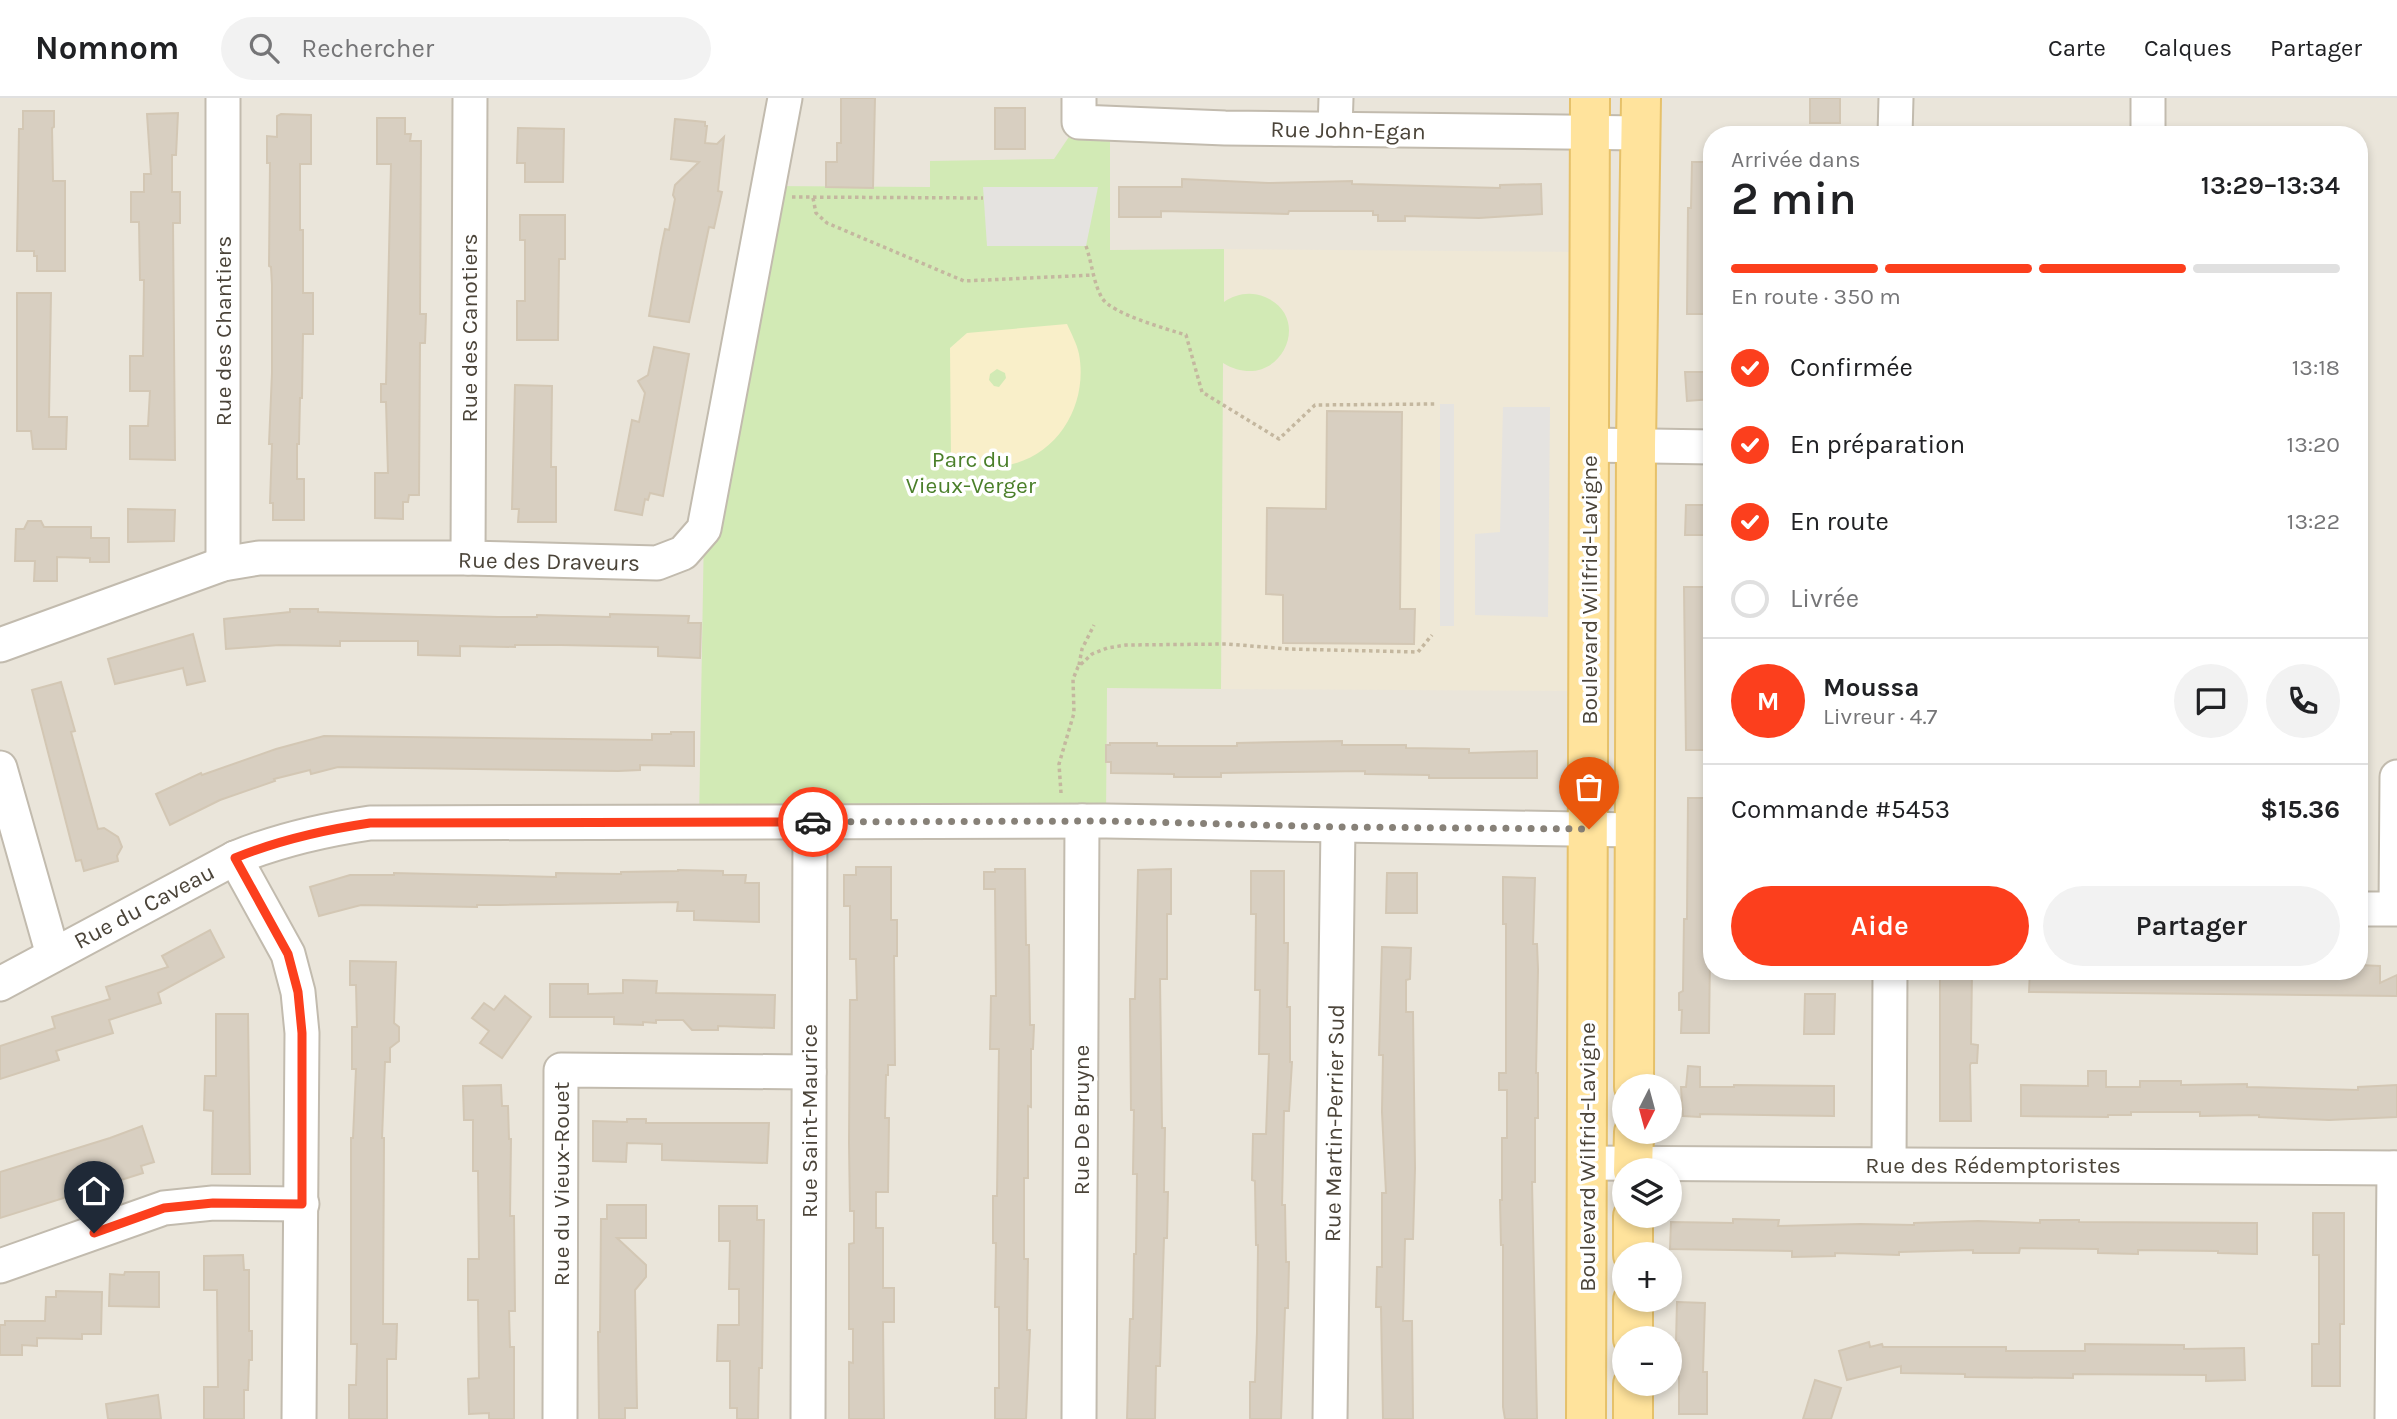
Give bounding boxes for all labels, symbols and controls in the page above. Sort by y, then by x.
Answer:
search box [221,17,711,80]
text: Nomnom [35,29,179,67]
icon: search [245,29,283,67]
text: Rechercher [301,33,434,64]
text: Carte [2048,34,2106,62]
text: Calques [2144,34,2232,62]
text: Partager [2270,34,2362,62]
street label: Rue John-Egan [1270,116,1426,145]
text: Arrivée dans [1731,146,1861,173]
text: 13:29–13:34 [2201,170,2340,201]
text: 2 min [1731,172,1857,226]
street label: Rue des Canotiers [456,233,483,423]
street label: Rue des Chantiers [210,236,237,426]
text: En route · 350 m [1731,283,1901,310]
icon: check [1731,349,1769,387]
text: Confirmée [1790,352,1913,383]
text: 13:18 [2292,354,2340,381]
icon: check [1731,426,1769,464]
text: En préparation [1790,429,1965,460]
text: 13:20 [2287,431,2340,458]
park label: Parc du Vieux-Verger [906,446,1037,499]
street label: Boulevard Wilfrid-Lavigne [1576,455,1603,725]
icon: check [1731,503,1769,541]
text: En route [1790,506,1889,537]
text: 13:22 [2287,508,2340,535]
street label: Rue des Draveurs [458,546,640,577]
text: Livrée [1790,583,1859,614]
button: chat [2174,664,2248,738]
button: phone [2266,664,2340,738]
text: Moussa [1823,672,1919,703]
text: M [1757,686,1779,717]
text: Livreur · 4.7 [1823,703,1937,730]
pin [1559,757,1619,829]
icon: bag [1570,768,1608,806]
courier [778,787,848,857]
text: Commande #5453 [1731,794,1950,825]
text: $15.36 [2260,794,2340,825]
icon: car [794,803,832,841]
street label: Rue du Caveau [69,858,219,955]
button: Aide [1731,886,2029,966]
button: Partager [2043,886,2340,966]
street label: Rue Martin-Perrier Sud [1319,1004,1350,1242]
street label: Boulevard Wilfrid-Lavigne [1574,1022,1601,1292]
street label: Rue Saint-Maurice [796,1024,823,1218]
street label: Rue De Bruyne [1068,1045,1095,1195]
north arrow [1612,1074,1682,1144]
map controls [1612,1074,1682,1396]
street label: Rue du Vieux-Rouet [548,1081,575,1286]
street label: Rue des Rédemptoristes [1865,1152,2121,1179]
button: layers [1612,1158,1682,1228]
pin [64,1161,124,1233]
icon: home [75,1172,113,1210]
button: + [1612,1242,1682,1312]
button: − [1612,1326,1682,1396]

